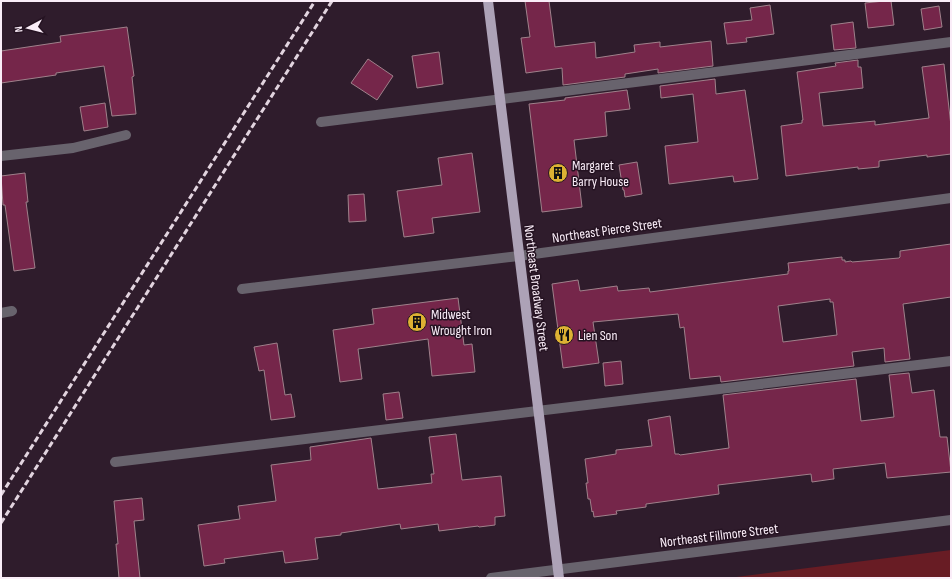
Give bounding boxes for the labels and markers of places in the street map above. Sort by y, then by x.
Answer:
place label: Margaret Barry House [572,157,629,190]
building icon: Margaret Barry House [547,162,569,184]
place label: Midwest Wrought Iron [431,306,492,339]
building icon: Midwest Wrought Iron [406,311,428,333]
restaurant icon: Lien Son [553,324,575,346]
place label: Lien Son [578,327,617,344]

